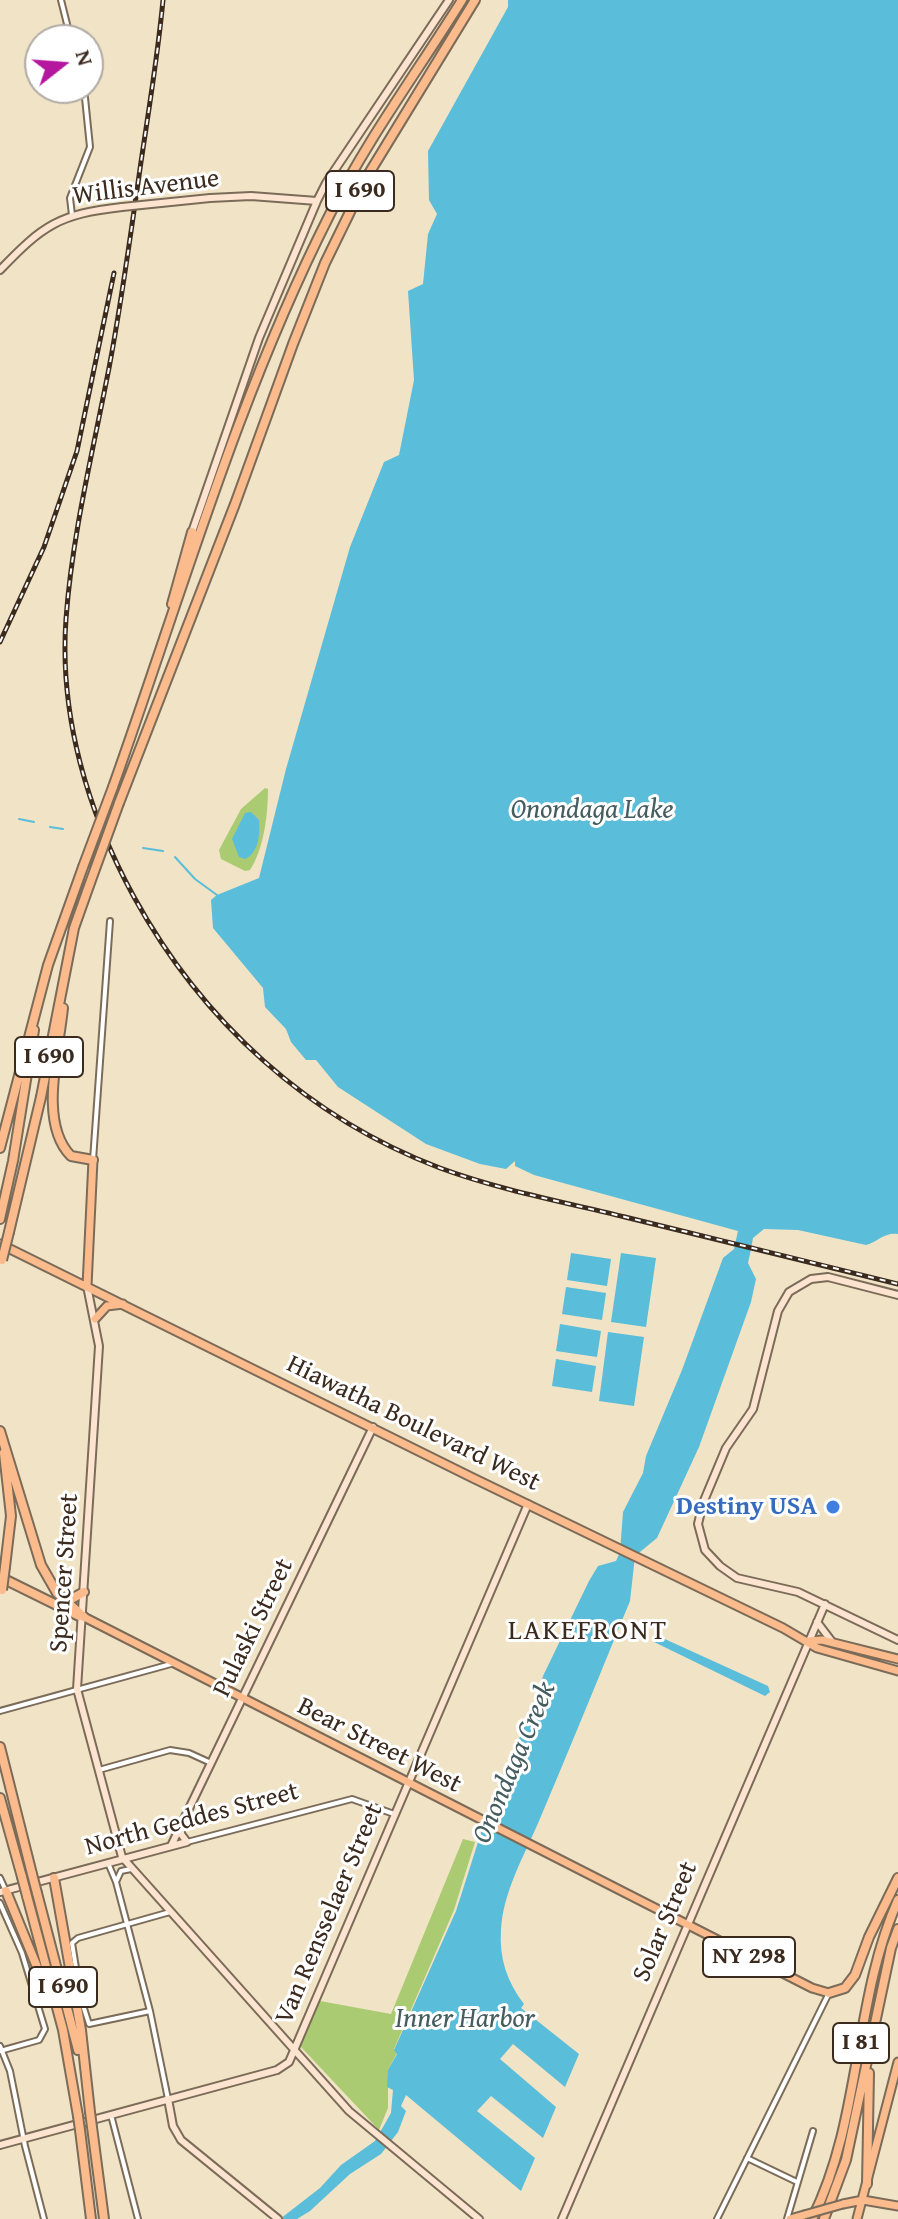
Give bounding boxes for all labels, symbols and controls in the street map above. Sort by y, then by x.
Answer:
north arrow [24,24,104,104]
text: N [68,46,102,69]
street label: Willis Avenue [71,164,221,212]
road number: I 690 [326,171,394,211]
water label: Onondaga Lake [510,794,674,828]
road number: I 690 [15,1037,83,1077]
street label: Hiawatha Boulevard West [281,1349,545,1499]
place label: Destiny USA [676,1491,817,1523]
street label: Spencer Street [44,1492,86,1654]
marker: Destiny USA [824,1498,842,1516]
street label: Pulaski Street [207,1554,301,1702]
district label: LAKEFRONT [508,1615,668,1649]
water label: Onondaga Creek [466,1677,564,1849]
street label: Bear Street West [292,1691,466,1801]
street label: North Geddes Street [82,1776,302,1864]
street label: Van Rensselaer Street [269,1799,391,2029]
street label: Solar Street [627,1857,705,1987]
road number: NY 298 [703,1937,795,1977]
road number: I 690 [29,1967,97,2007]
water label: Inner Harbor [395,2003,535,2037]
road number: I 81 [833,2023,889,2063]

